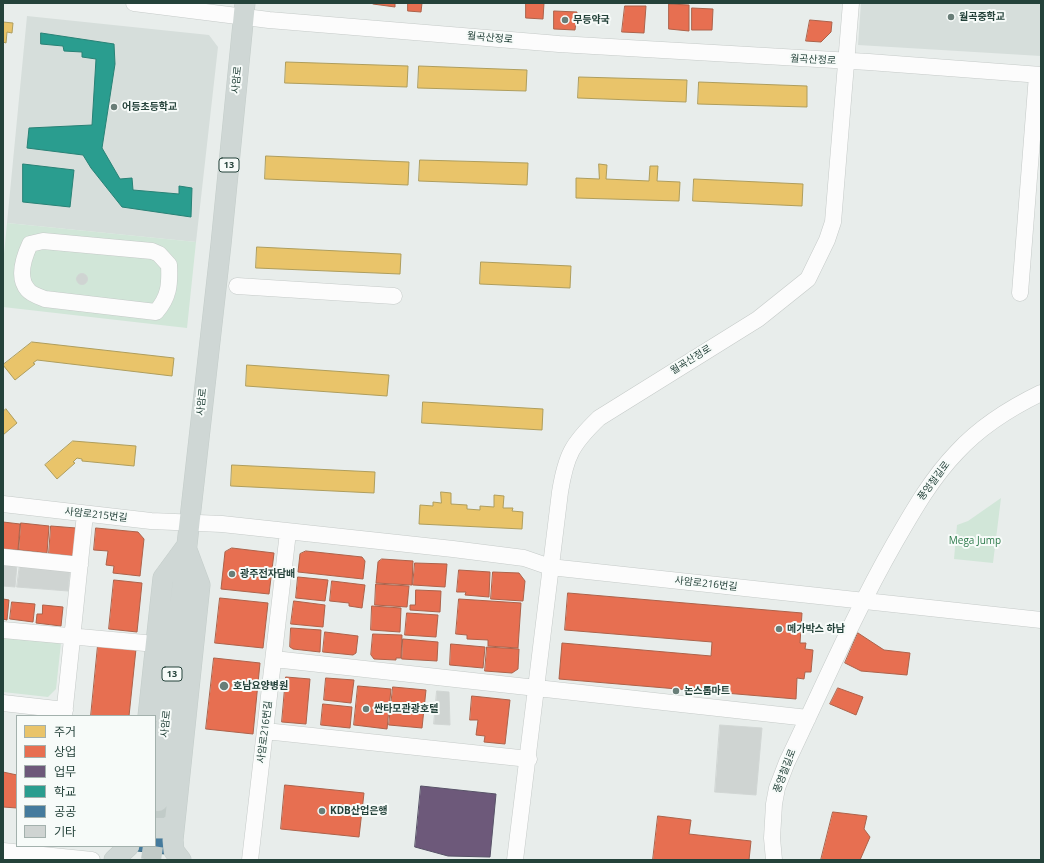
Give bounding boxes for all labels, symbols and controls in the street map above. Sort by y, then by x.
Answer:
place label: 월곡중학교 [959,11,1005,23]
marker: 월곡중학교 [946,12,956,22]
place label: 무등약국 [573,14,610,26]
marker: 무등약국 [560,15,570,25]
street label: 월곡산정로 [467,30,513,46]
street label: 월곡산정로 [790,53,836,67]
street label: 사암로 [230,66,244,94]
place label: 어등초등학교 [122,101,177,113]
marker: 어등초등학교 [109,102,119,112]
road number: 13 [219,158,239,172]
street label: 월곡산정로 [668,343,714,377]
street label: 사암로 [195,388,209,416]
street label: 풍영철길로 [915,459,953,503]
street label: 사암로215번길 [64,506,128,524]
park label: Mega Jump [949,535,1001,547]
place label: 광주전자담배 [240,568,295,580]
marker: 광주전자담배 [227,569,237,579]
street label: 사암로216번길 [674,575,738,593]
place label: 메가박스 하남 [787,623,845,635]
marker: 메가박스 하남 [774,624,784,634]
road number: 13 [162,667,182,681]
marker: 호남요양병원 [218,680,230,692]
place label: 호남요양병원 [233,680,288,692]
place label: 논스톱마트 [684,685,730,697]
marker: 논스톱마트 [671,686,681,696]
street label: 사암로216번길 [255,700,275,764]
place label: 싼타모관광호텔 [374,703,438,715]
marker: 싼타모관광호텔 [361,704,371,714]
street label: 사암로 [159,710,173,738]
legend [16,715,156,847]
text: 주거 [54,723,76,740]
text: 상업 [54,743,76,760]
street label: 풍영철길로 [771,747,799,795]
text: 업무 [54,763,76,780]
text: 학교 [54,783,76,800]
text: 공공 [54,803,76,820]
place label: KDB산업은행 [330,805,388,817]
marker: KDB산업은행 [317,806,327,816]
text: 기타 [54,823,76,840]

